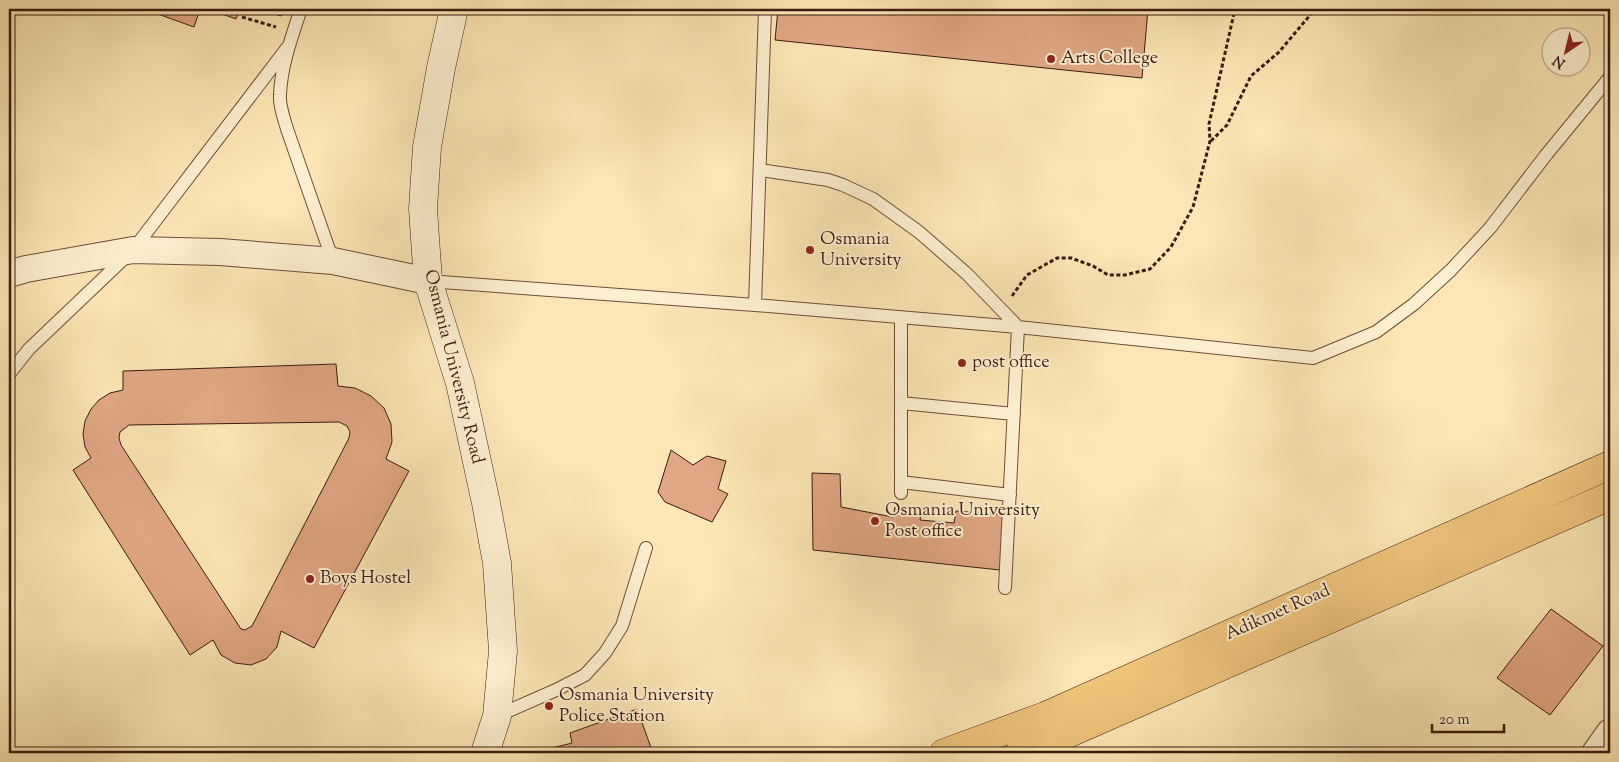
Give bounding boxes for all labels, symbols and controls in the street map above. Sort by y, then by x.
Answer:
north arrow [1542,28,1592,78]
place label: Arts College [1061,46,1158,72]
text: N [1549,50,1570,72]
marker: Arts College [1045,53,1057,65]
place label: Osmania University [820,227,902,274]
marker: Osmania University [804,244,816,256]
street label: Osmania University Road [416,267,490,467]
place label: post office [972,350,1050,376]
marker: post office [956,357,968,369]
place label: Osmania University Post office [885,498,1040,545]
marker: Osmania University Post office [869,515,881,527]
place label: Boys Hostel [320,566,411,592]
marker: Boys Hostel [304,573,316,585]
street label: Adikmet Road [1221,578,1335,648]
place label: Osmania University Police Station [559,683,714,730]
marker: Osmania University Police Station [543,700,555,712]
scale bar [1432,702,1504,734]
text: 20 m [1439,710,1470,731]

